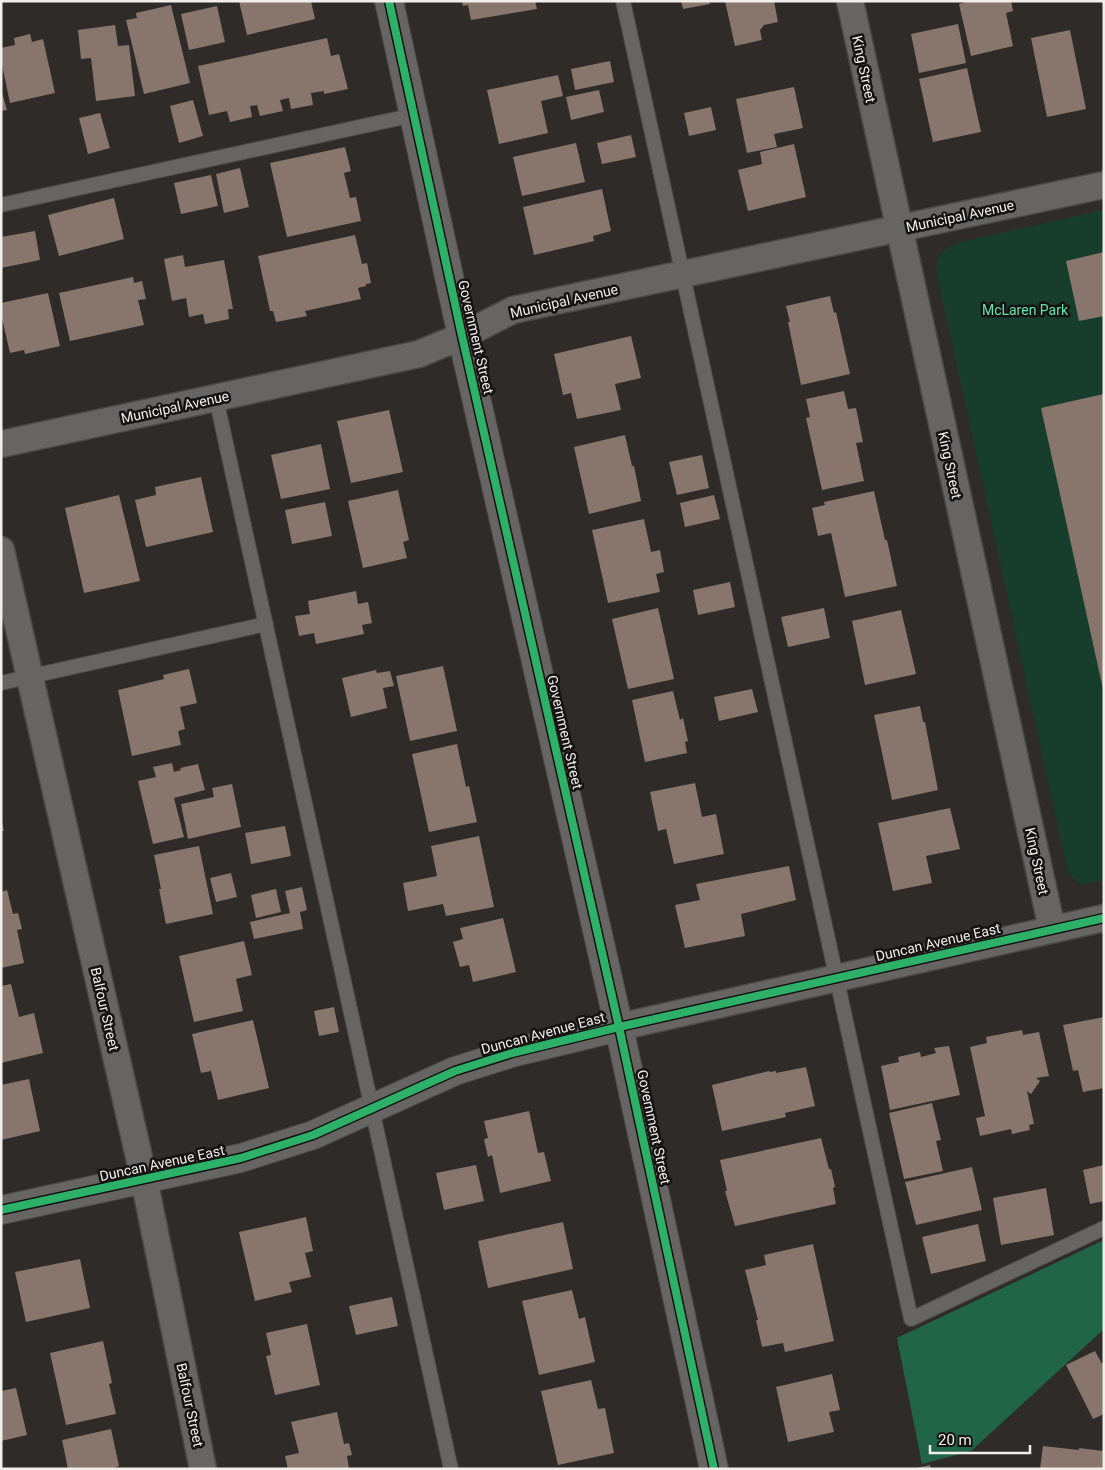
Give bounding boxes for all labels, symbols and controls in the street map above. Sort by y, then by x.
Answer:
street label: King Street [849,34,879,104]
street label: Municipal Avenue [905,197,1015,235]
street label: Government Street [455,278,497,396]
street label: Municipal Avenue [509,281,619,321]
park label: McLaren Park [982,302,1069,318]
street label: Municipal Avenue [120,388,230,426]
street label: King Street [935,430,965,500]
street label: Government Street [544,673,586,791]
street label: King Street [1022,826,1052,896]
street label: Duncan Avenue East [874,920,1002,964]
street label: Balfour Street [88,966,123,1053]
street label: Duncan Avenue East [479,1009,607,1057]
street label: Government Street [634,1068,674,1186]
street label: Duncan Avenue East [98,1142,226,1184]
street label: Balfour Street [173,1362,207,1449]
scale bar [930,1422,1030,1454]
text: 20 m [938,1431,972,1449]

